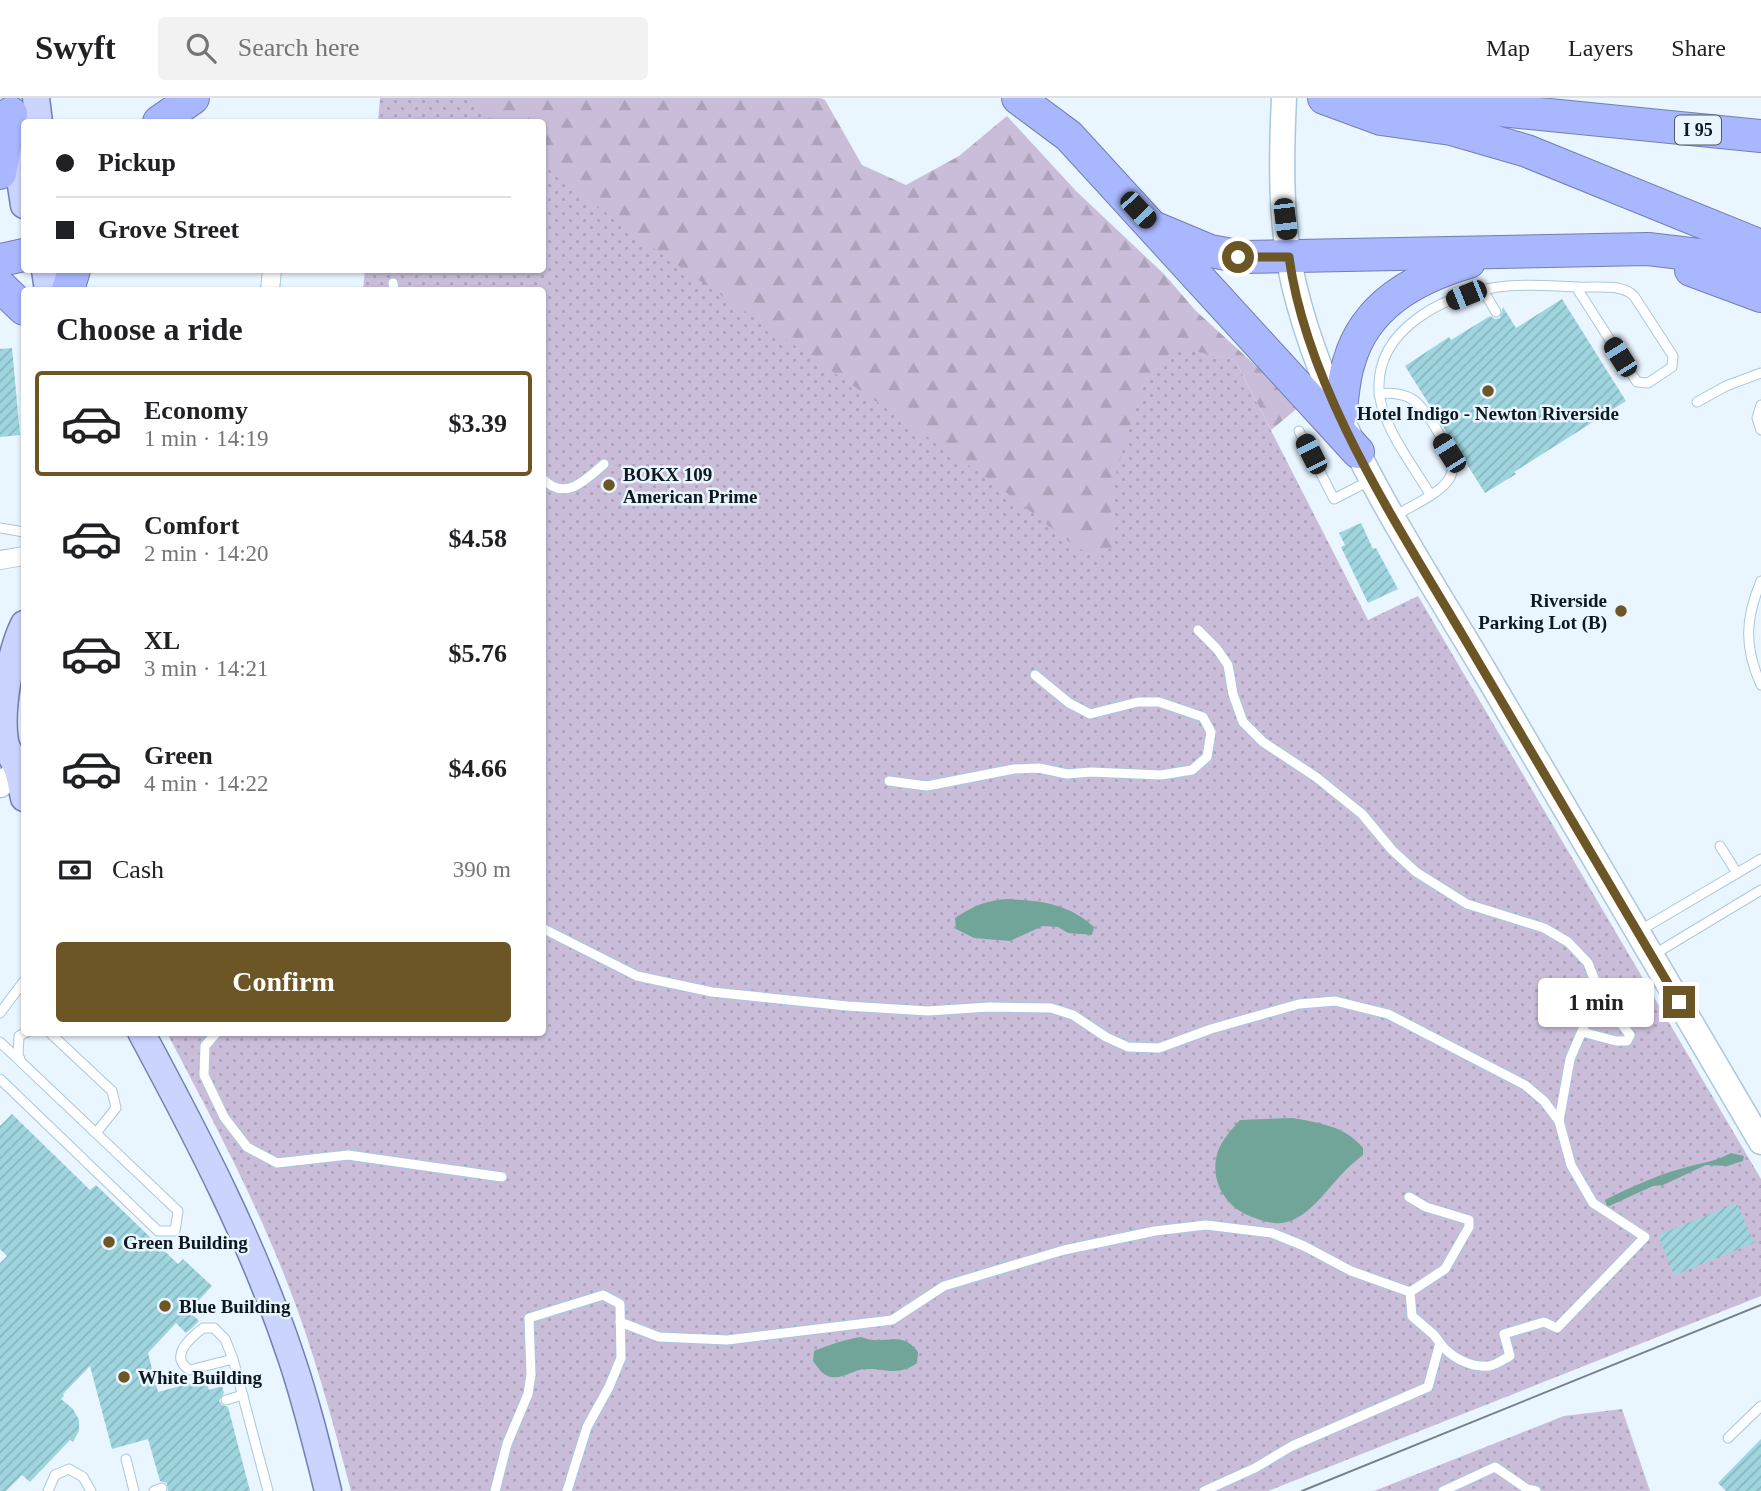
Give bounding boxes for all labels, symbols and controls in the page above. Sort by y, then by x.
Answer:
search box [158,17,648,80]
icon: search [182,29,220,67]
text: Swyft [35,30,116,66]
text: Search here [238,33,360,62]
text: Map [1486,35,1530,61]
text: Layers [1568,35,1633,61]
text: Share [1671,35,1726,61]
road number: I 95 [1675,115,1721,144]
text: Pickup [98,148,176,177]
car [1116,187,1161,233]
car [1273,197,1298,241]
text: Grove Street [98,215,239,244]
route start [1222,241,1254,273]
car [1443,277,1490,313]
text: Choose a ride [56,311,243,347]
car [1600,334,1641,380]
marker: Hotel Indigo - Newton Riverside [1480,383,1496,399]
icon: car [60,392,123,455]
text: Economy [144,396,248,425]
place label: Hotel Indigo - Newton Riverside [1357,403,1619,424]
text: $3.39 [449,409,507,438]
text: 1 min · 14:19 [144,426,269,451]
car [1429,430,1470,476]
car [1293,431,1330,477]
place label: BOKX 109 American Prime [623,464,758,507]
marker: BOKX 109 American Prime [601,477,617,493]
icon: car [60,507,123,570]
text: Comfort [144,511,239,540]
text: $4.58 [449,524,507,553]
text: 2 min · 14:20 [144,541,269,566]
place label: Riverside Parking Lot (B) [1478,590,1607,634]
marker: Riverside Parking Lot (B) [1613,603,1629,619]
icon: car [60,622,123,685]
text: XL [144,626,180,655]
text: $5.76 [449,639,507,668]
text: 3 min · 14:21 [144,656,269,681]
icon: car [60,737,123,800]
text: Green [144,741,213,770]
text: $4.66 [449,754,507,783]
text: 4 min · 14:22 [144,771,269,796]
icon: cash [56,851,94,889]
text: Cash [112,855,164,884]
text: 390 m [453,857,511,882]
button: Confirm [56,942,511,1022]
callout: 1 min [1539,978,1654,1026]
route end [1663,986,1695,1018]
text: 1 min [1568,990,1624,1015]
place label: Green Building [123,1232,248,1253]
marker: Green Building [101,1234,117,1250]
place label: Blue Building [179,1296,291,1317]
marker: Blue Building [157,1298,173,1314]
place label: White Building [138,1367,263,1388]
marker: White Building [116,1369,132,1385]

